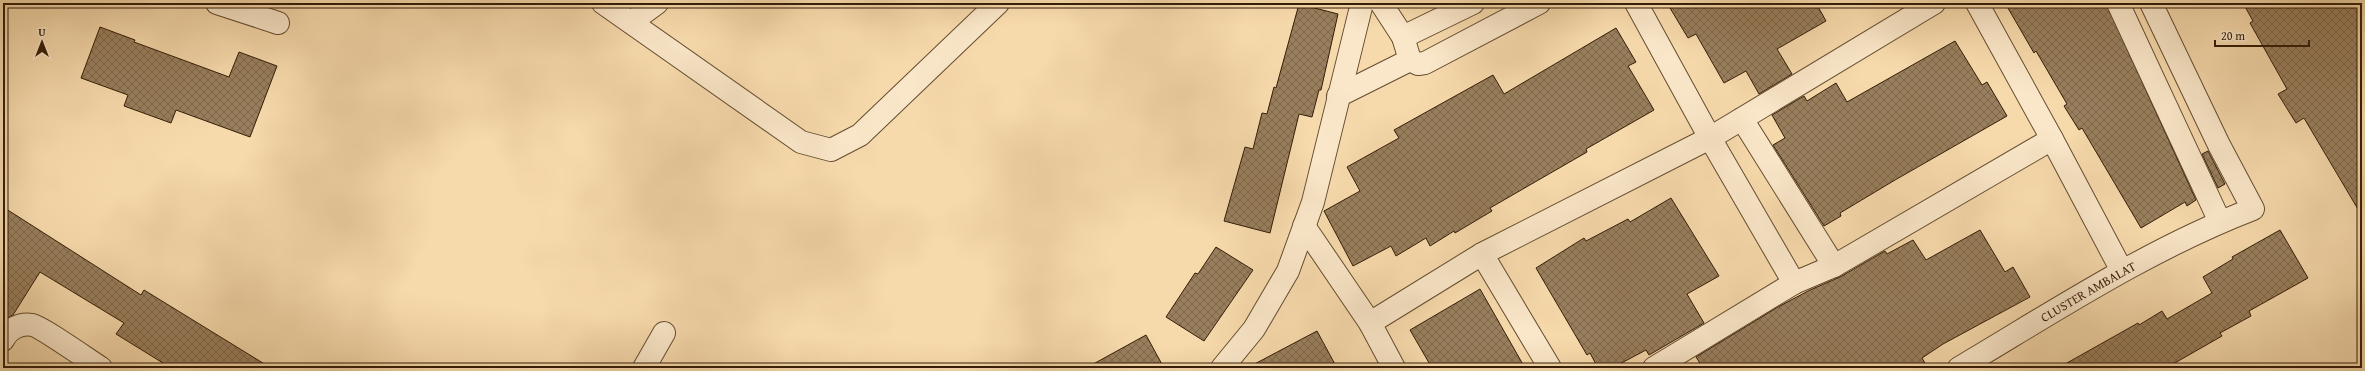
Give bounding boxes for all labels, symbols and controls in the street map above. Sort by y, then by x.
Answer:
north arrow [22,22,62,62]
scale bar [2215,22,2309,48]
text: U [38,24,46,40]
text: 20 m [2221,27,2245,44]
street label: CLUSTER AMBALAT [2037,256,2140,326]

